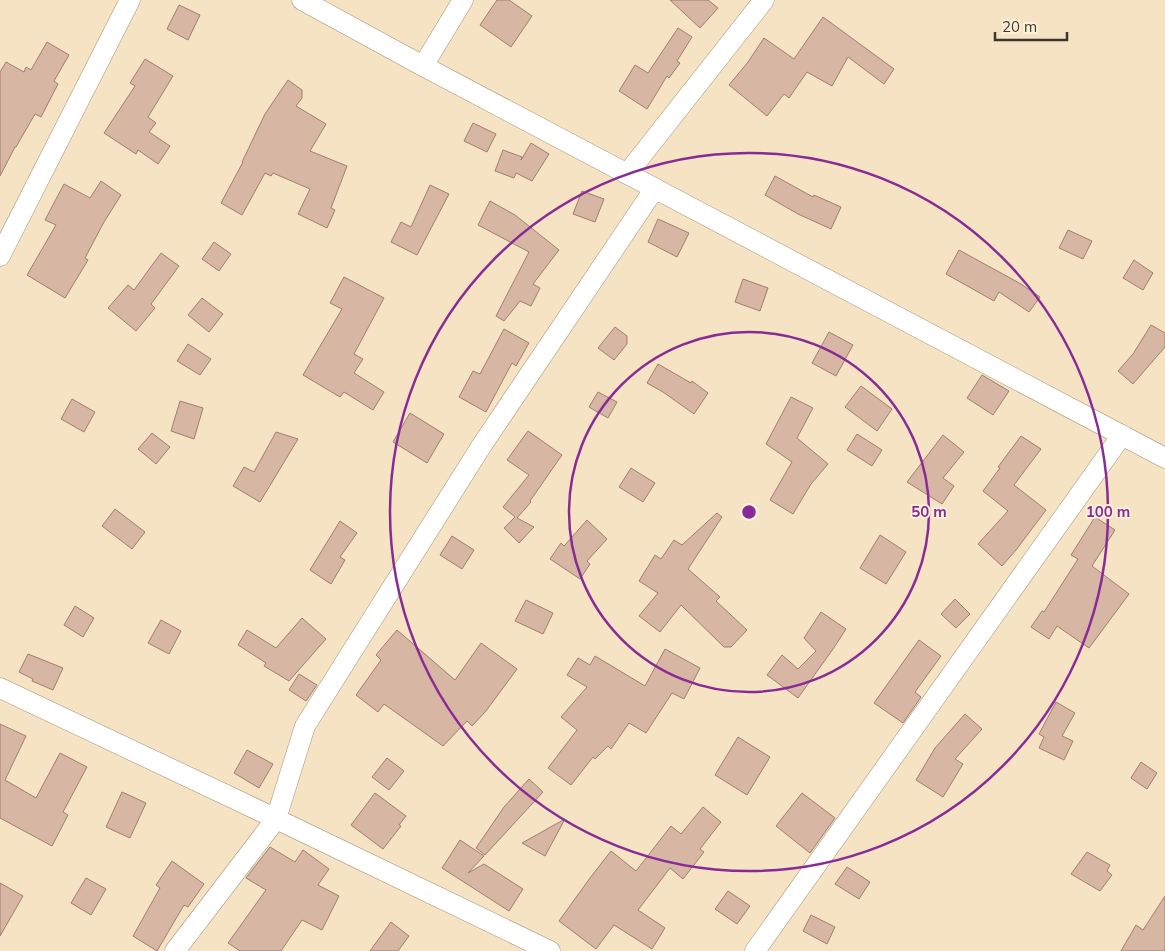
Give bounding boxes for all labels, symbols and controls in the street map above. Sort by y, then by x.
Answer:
scale bar [995,10,1068,42]
text: 20 m [1002,17,1037,36]
text: 50 m [911,502,947,521]
text: 100 m [1086,502,1130,521]
centre of rings [740,503,758,521]

